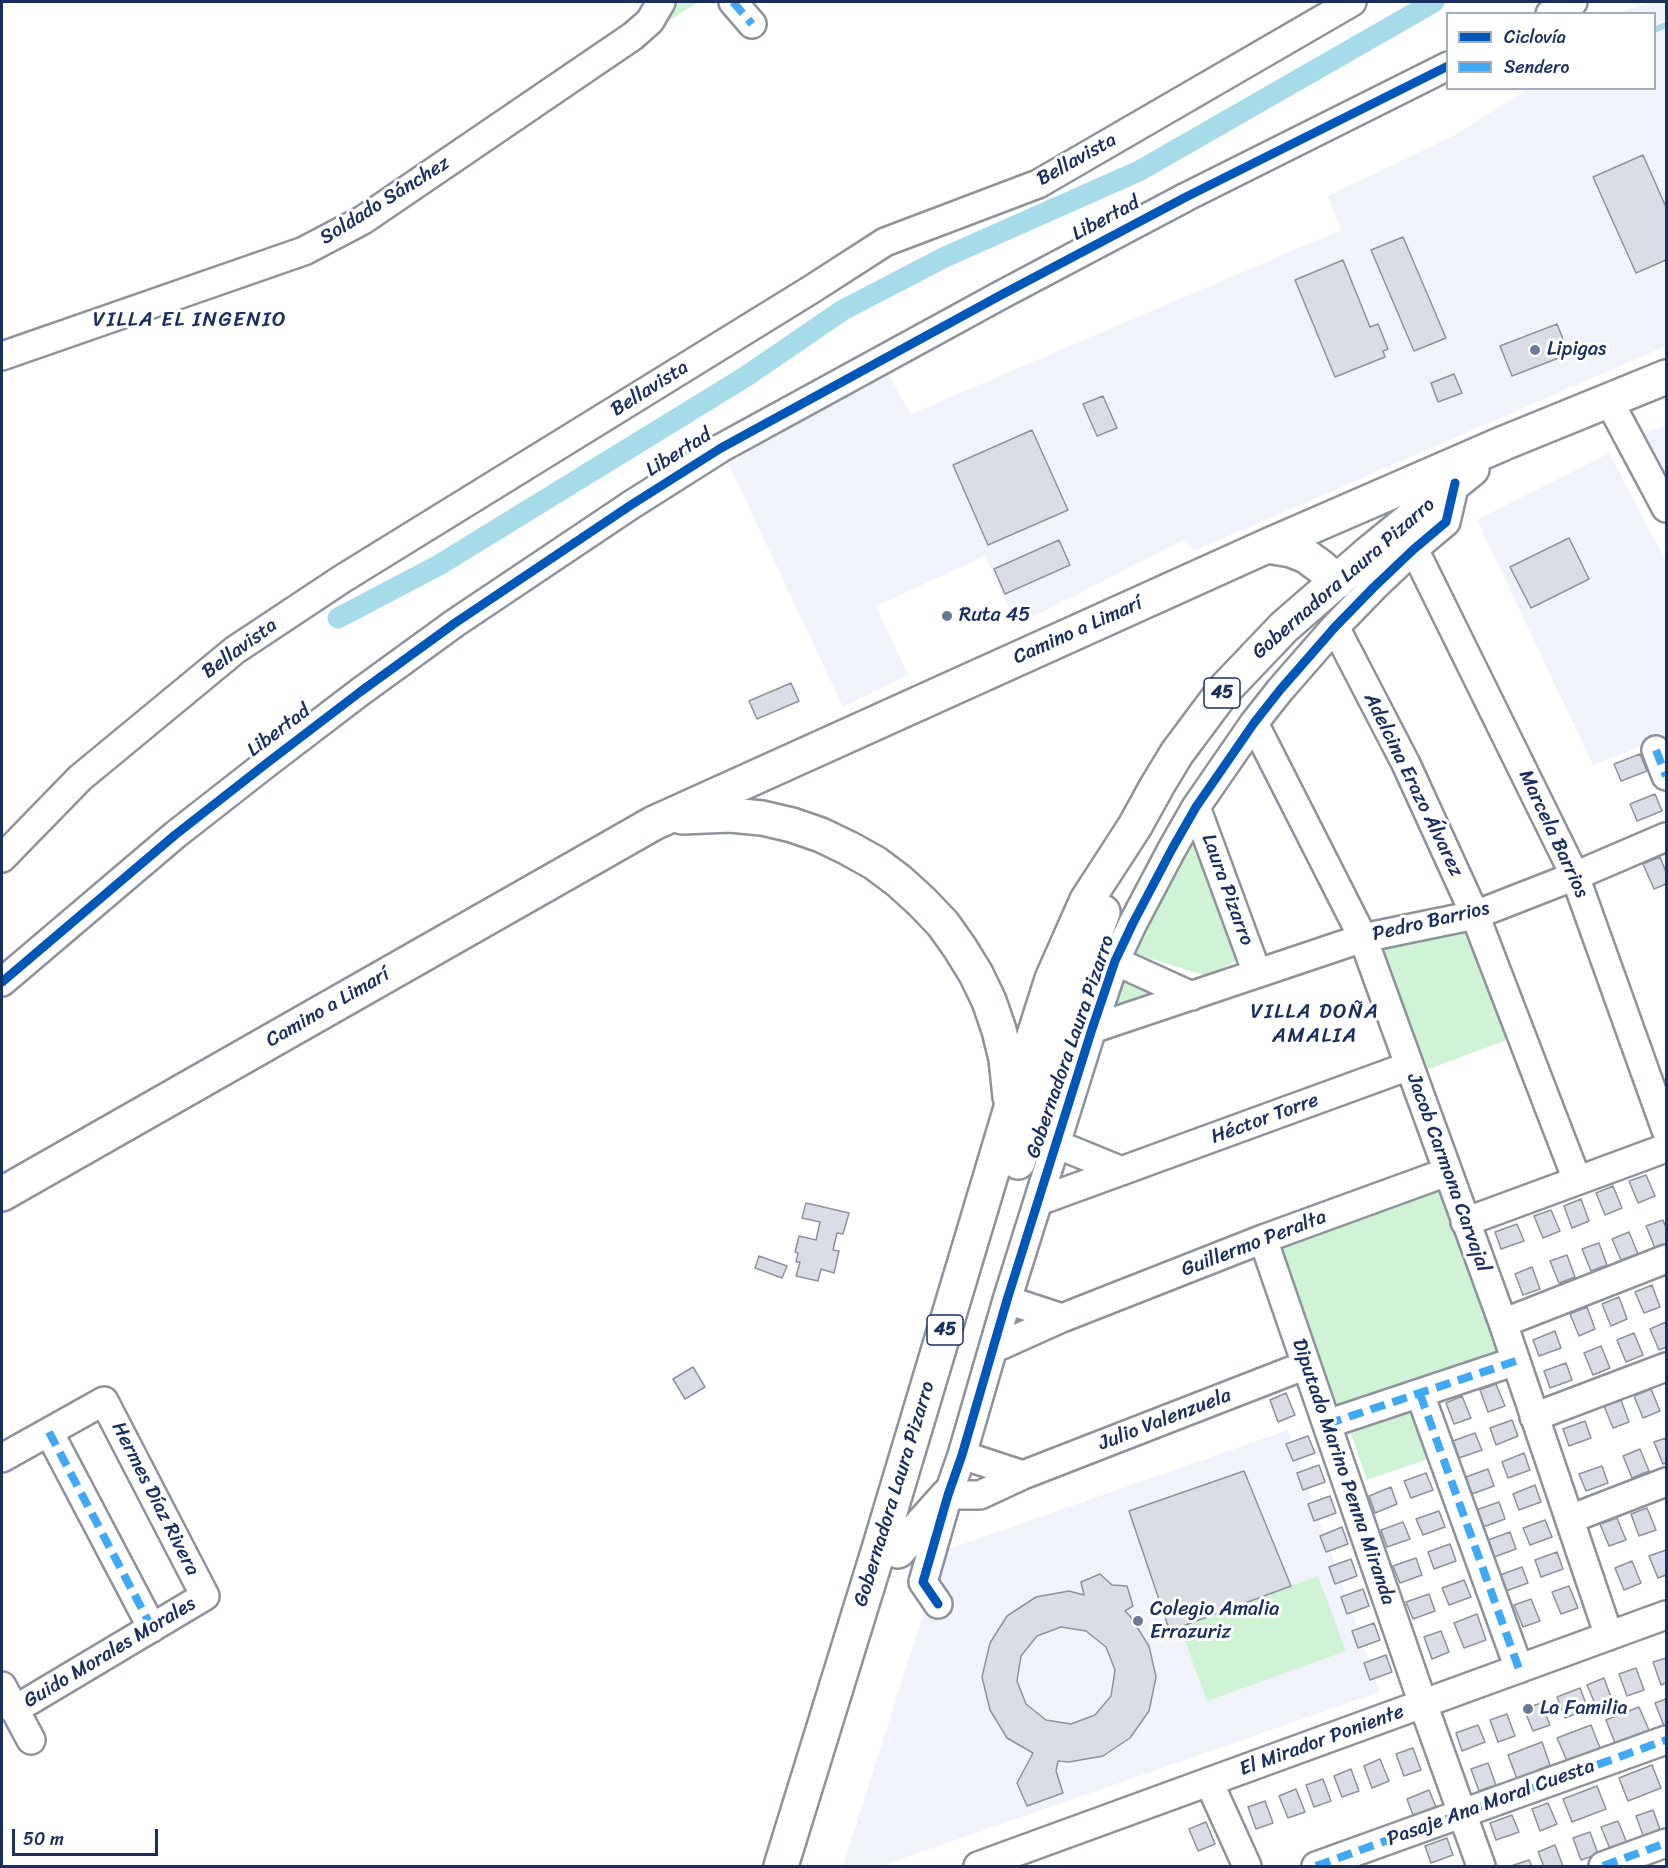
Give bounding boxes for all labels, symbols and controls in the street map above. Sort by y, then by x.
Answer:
legend [1446,12,1656,90]
text: Ciclovía [1504,21,1566,53]
text: Sendero [1504,51,1569,83]
street label: Bellavista [1033,128,1121,192]
street label: Soldado Sánchez [316,152,454,250]
street label: Libertad [1068,191,1144,247]
district label: VILLA EL INGENIO [94,308,286,334]
place label: Lipigas [1547,338,1606,362]
marker: Lipigas [1528,343,1542,357]
street label: Bellavista [607,356,693,422]
street label: Libertad [642,424,716,482]
street label: Gobernadora Laura Pizarro [1248,493,1440,665]
street label: Camino a Limarí [1010,592,1146,670]
place label: Ruta 45 [959,604,1031,628]
marker: Ruta 45 [940,609,954,623]
street label: Bellavista [198,614,282,684]
road number: 45 [1204,678,1240,708]
street label: Adelcina Erazo Álvarez [1358,689,1468,881]
street label: Libertad [243,699,315,763]
street label: Marcela Barrios [1513,766,1593,902]
street label: Laura Pizarro [1196,831,1258,949]
street label: Pedro Barrios [1370,897,1492,947]
street label: Gobernadora Laura Pizarro [1022,932,1120,1162]
street label: Camino a Limarí [262,963,394,1053]
district label: VILLA DOÑA AMALIA [1251,1000,1379,1050]
street label: Jacob Carmona Carvajal [1401,1071,1495,1275]
street label: Héctor Torre [1208,1088,1322,1150]
street label: Guillermo Peralta [1178,1205,1330,1283]
road number: 45 [927,1315,963,1345]
street label: Diputado Marino Penna Miranda [1286,1336,1400,1608]
street label: Gobernadora Laura Pizarro [849,1379,941,1609]
street label: Julio Valenzuela [1095,1384,1235,1456]
street label: Hermes Díaz Rivera [106,1418,204,1580]
street label: Guido Morales Morales [20,1592,200,1714]
place label: Colegio Amalia Errazuriz [1150,1598,1279,1645]
marker: Colegio Amalia Errazuriz [1131,1614,1145,1628]
place label: La Familia [1540,1697,1628,1721]
street label: El Mirador Poniente [1236,1700,1408,1782]
marker: La Familia [1521,1702,1535,1716]
street label: Pasaje Ana Moral Cuesta [1384,1754,1598,1852]
scale bar [15,1817,160,1855]
text: 50 m [23,1823,64,1855]

